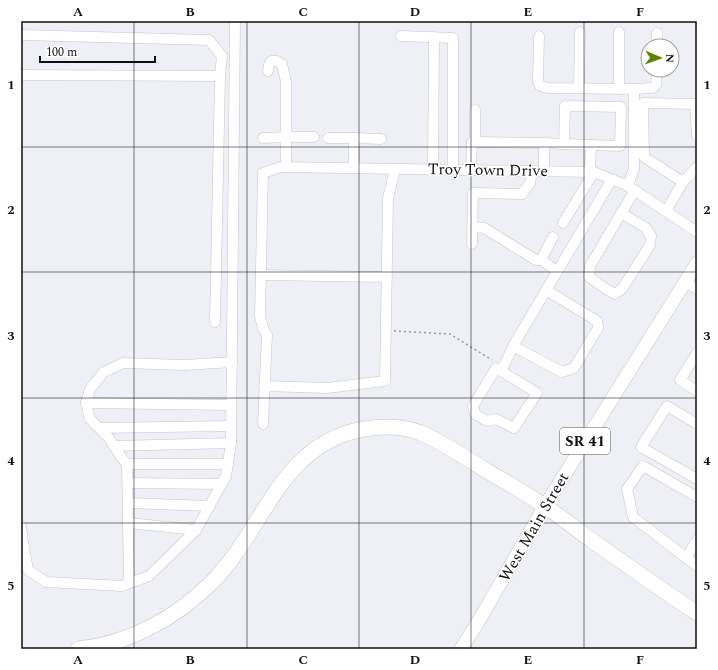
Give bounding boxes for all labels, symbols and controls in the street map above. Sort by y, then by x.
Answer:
text: A [73,2,83,22]
text: B [185,2,195,22]
text: C [298,2,308,22]
text: D [410,2,420,22]
text: E [524,2,533,22]
text: F [636,2,644,22]
scale bar [40,38,155,64]
north arrow [640,38,680,78]
text: 100 m [46,43,77,62]
text: N [661,54,678,63]
text: 1 [7,75,15,95]
text: 1 [703,75,711,95]
street label: Troy Town Drive [428,157,548,183]
text: 2 [7,200,15,220]
text: 2 [703,200,711,220]
text: 3 [7,326,15,346]
text: 3 [703,326,711,346]
road number: SR 41 [560,428,610,454]
text: 4 [7,451,15,471]
text: 4 [703,451,711,471]
street label: West Main Street [493,467,575,586]
text: 5 [7,576,15,596]
text: 5 [703,576,711,596]
text: A [73,650,83,670]
text: B [185,650,195,670]
text: C [298,650,308,670]
text: D [410,650,420,670]
text: E [524,650,533,670]
text: F [636,650,644,670]

